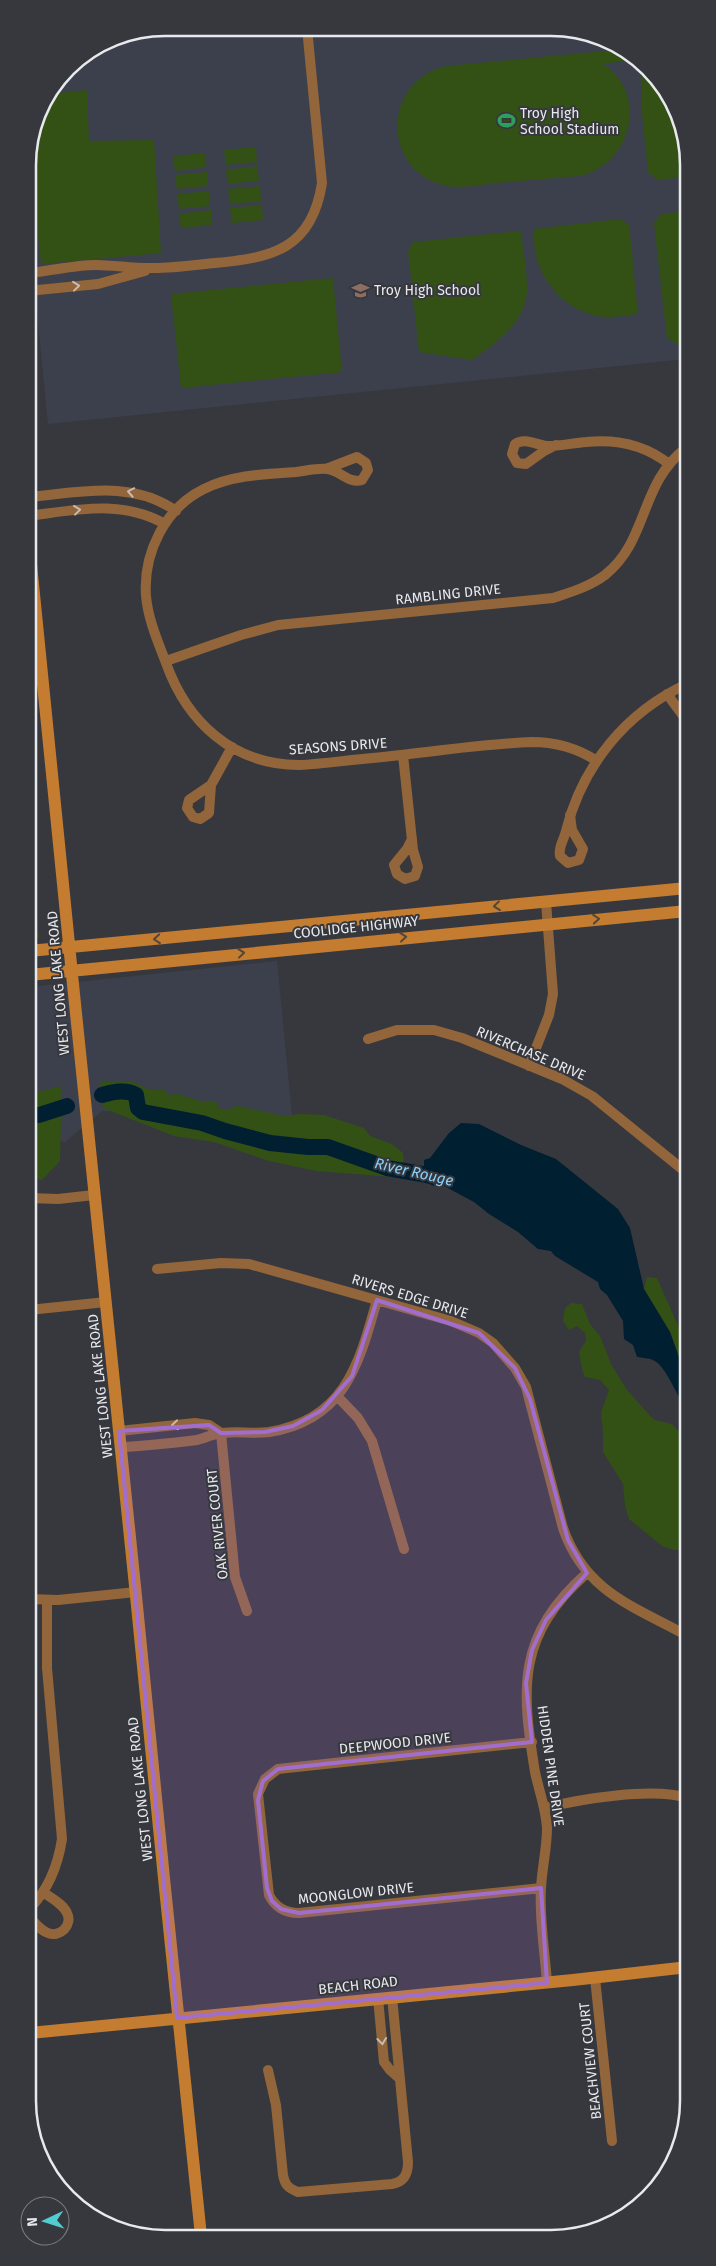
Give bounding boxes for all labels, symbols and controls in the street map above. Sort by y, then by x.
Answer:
place label: Troy High School Stadium [520,105,619,138]
sports icon: Troy High School Stadium [496,111,516,131]
school or university icon: Troy High School [350,280,370,300]
one-way arrow [73,281,81,292]
place label: Troy High School [374,282,480,299]
one-way arrow [127,488,136,498]
one-way arrow [73,505,81,516]
street label: RAMBLING DRIVE [394,581,502,608]
street label: SEASONS DRIVE [288,735,388,758]
one-way arrow [493,901,501,912]
street label: WEST LONG LAKE ROAD [44,910,73,1056]
street label: COOLIDGE HIGHWAY [293,912,420,943]
one-way arrow [592,914,600,925]
one-way arrow [399,932,407,943]
one-way arrow [152,933,160,944]
one-way arrow [237,948,245,959]
street label: RIVERCHASE DRIVE [473,1023,588,1084]
water label: River Rouge [373,1154,455,1190]
street label: RIVERS EDGE DRIVE [350,1271,470,1322]
street label: WEST LONG LAKE ROAD [84,1313,117,1459]
one-way arrow [170,1419,178,1430]
street label: OAK RIVER COURT [203,1467,232,1580]
street label: HIDDEN PINE DRIVE [534,1704,567,1828]
street label: WEST LONG LAKE ROAD [124,1716,157,1862]
street label: DEEPWOOD DRIVE [338,1729,452,1758]
street label: MOONGLOW DRIVE [297,1879,415,1908]
street label: BEACH ROAD [317,1973,399,1998]
street label: BEACHVIEW COURT [576,2001,605,2120]
one-way arrow [376,2037,387,2045]
north arrow [20,2196,70,2246]
text: N [24,2217,41,2227]

